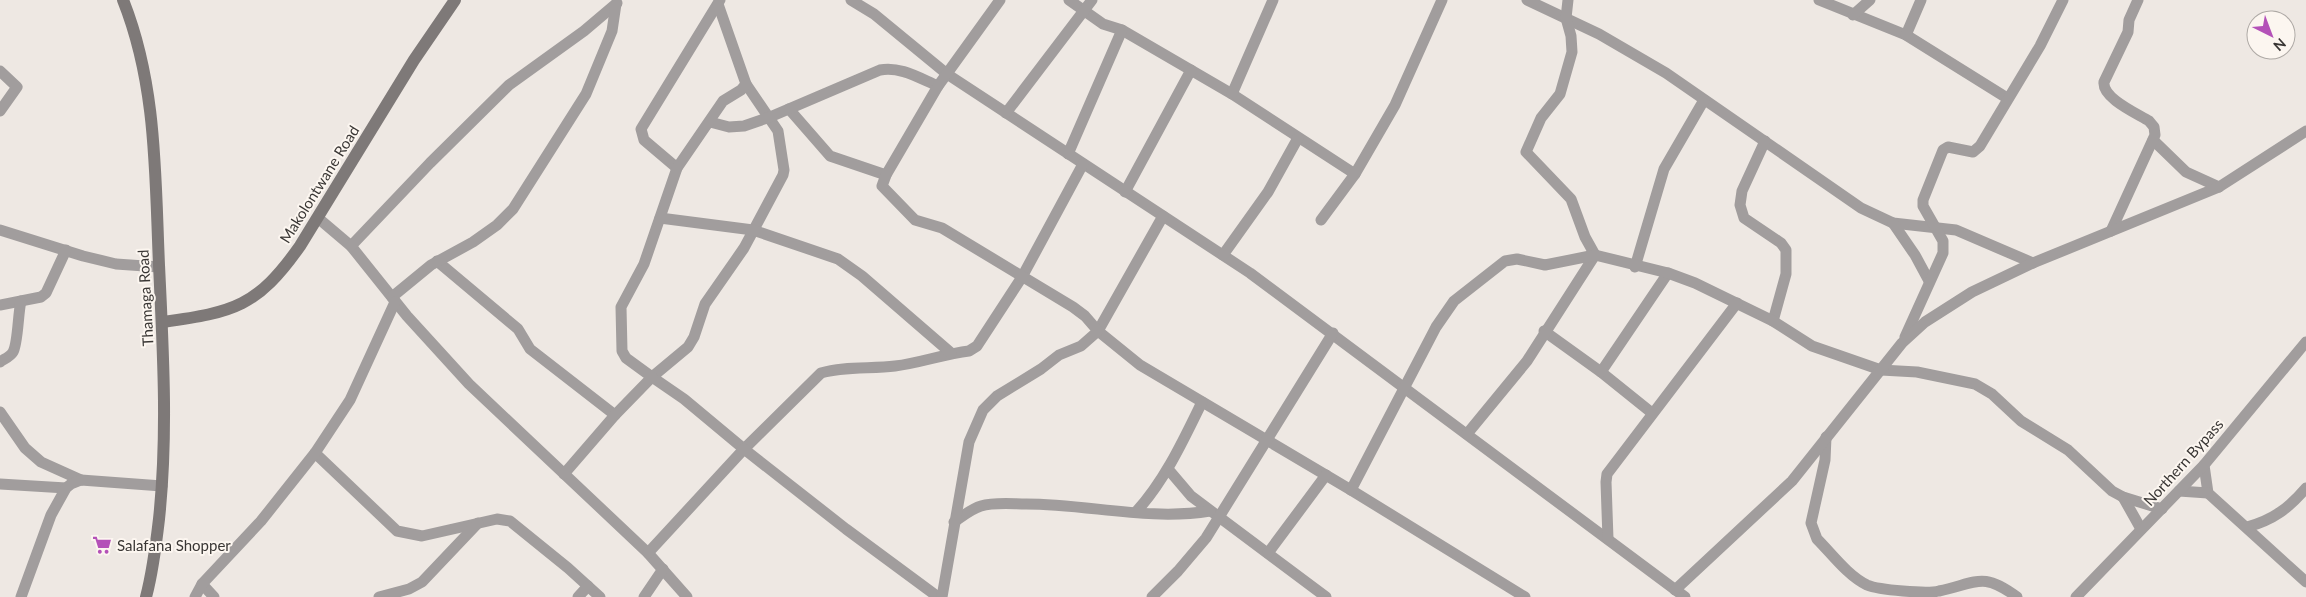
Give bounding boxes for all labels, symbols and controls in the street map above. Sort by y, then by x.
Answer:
north arrow [2246,10,2296,60]
text: N [2270,35,2290,55]
street label: Makolontwane Road [276,122,362,246]
street label: Thamaga Road [133,249,157,347]
street label: Northern Bypass [2139,415,2227,509]
supermarket icon: Salafana Shopper [91,534,113,556]
place label: Salafana Shopper [117,536,231,554]

